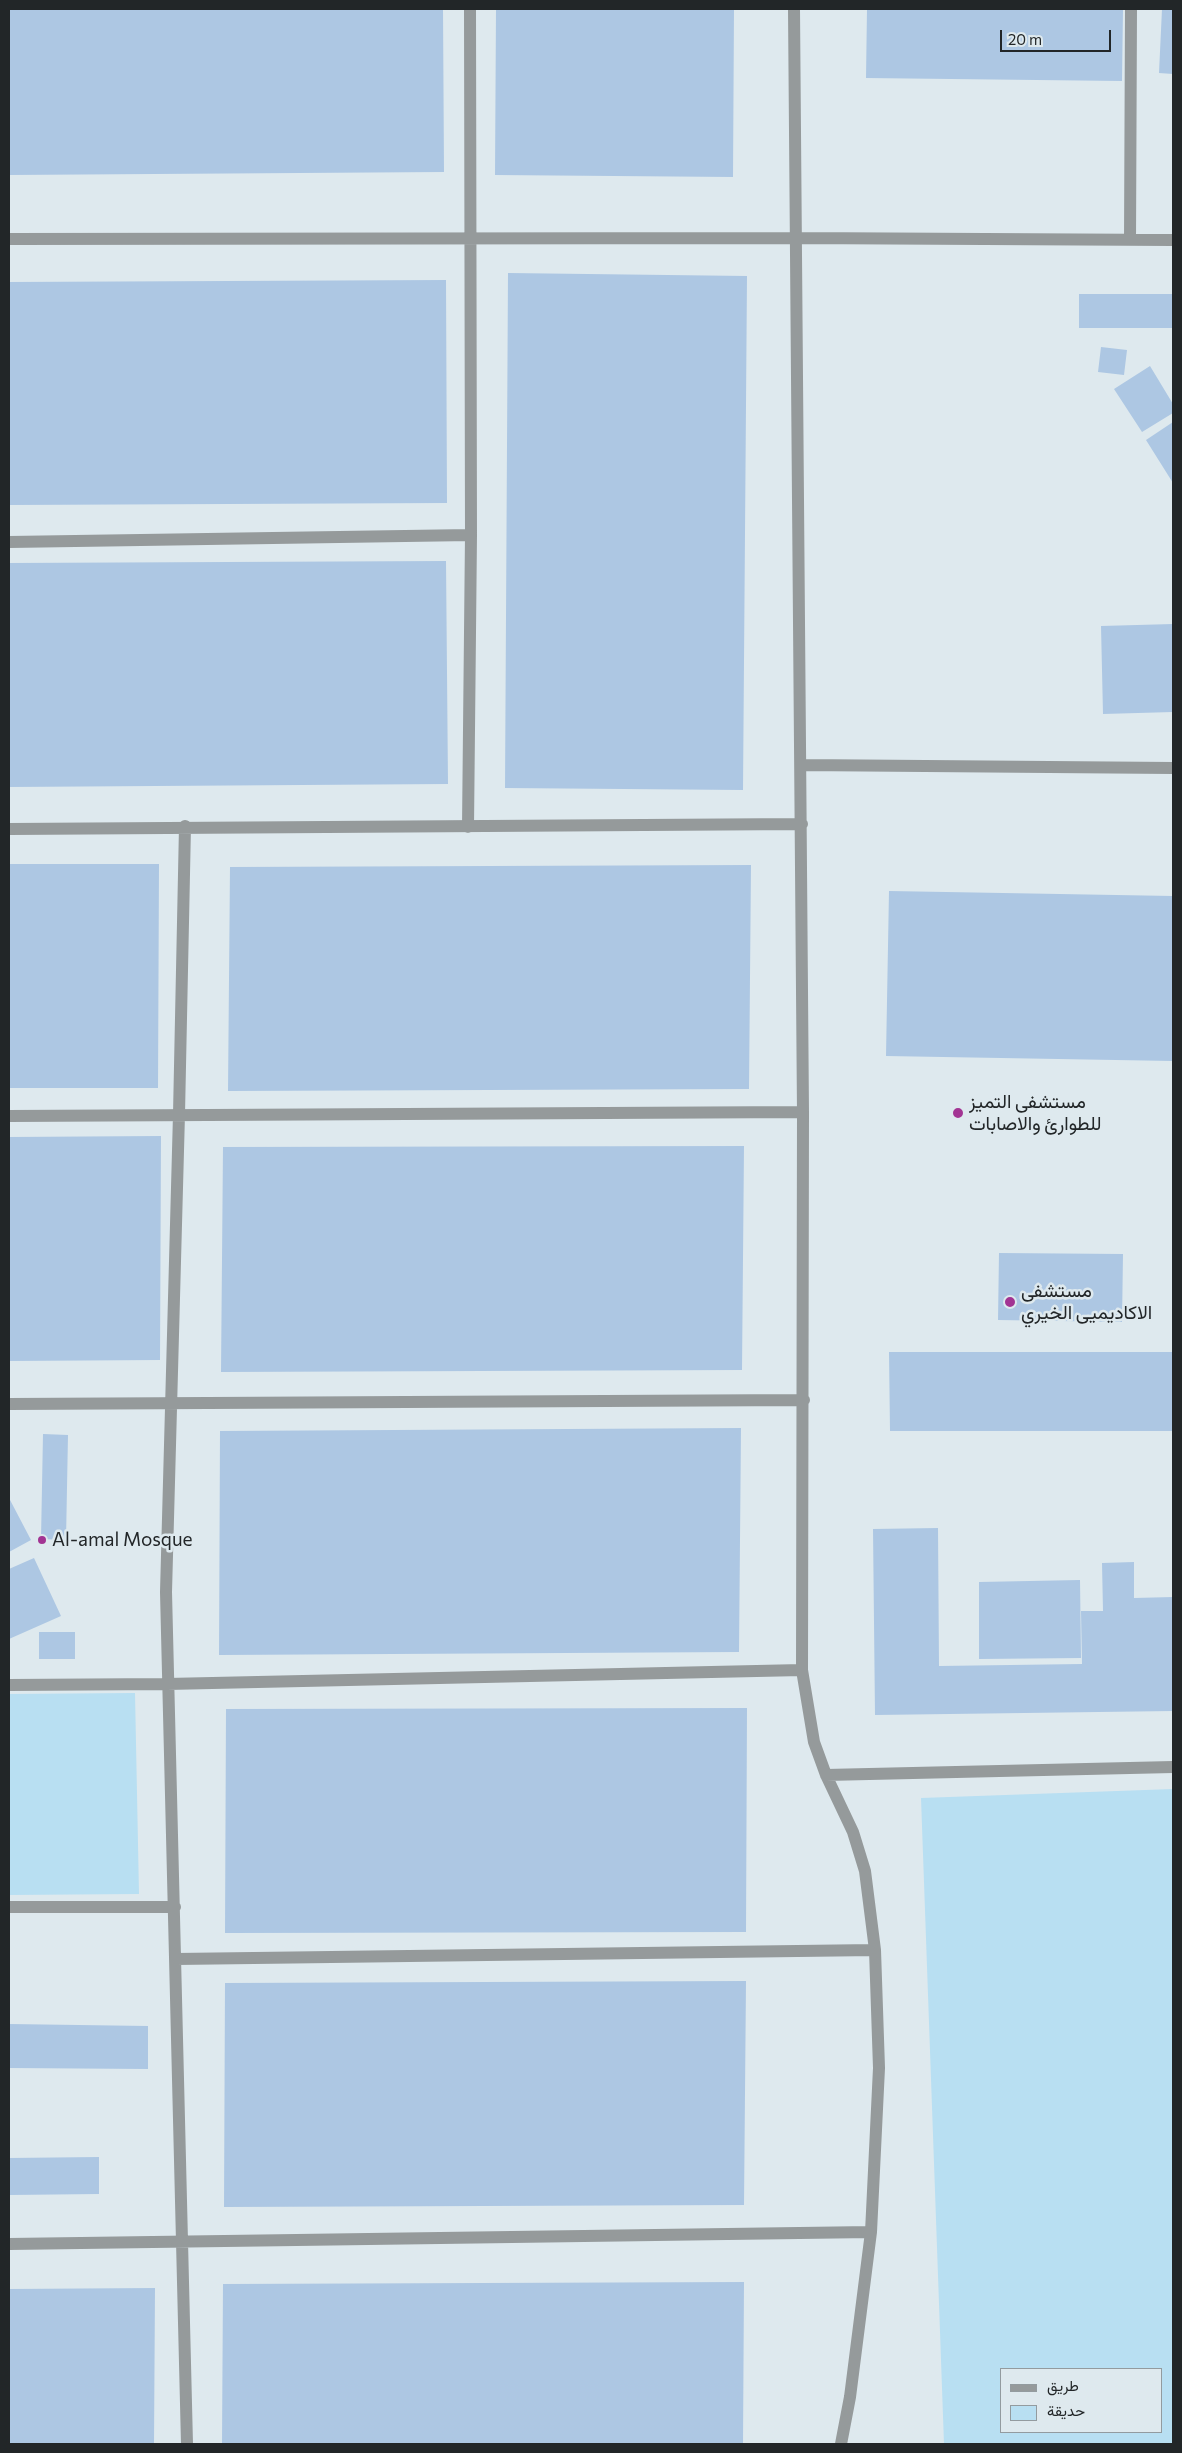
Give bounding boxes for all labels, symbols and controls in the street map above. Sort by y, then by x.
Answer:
scale bar [1002,20,1113,52]
text: 20 m [1008,30,1042,48]
place label: مستشفى التميز للطوارئ والاصابات [969,1091,1101,1135]
marker: مستشفى التميز للطوارئ والاصابات [951,1106,965,1120]
place label: مستشفى الاكاديميى الخيري [1021,1280,1152,1324]
marker: مستشفى الاكاديميى الخيري [1003,1295,1017,1309]
place label: Al-amal Mosque [52,1529,193,1551]
marker: Al-amal Mosque [36,1534,48,1546]
legend [1000,2368,1162,2433]
text: طريق [1047,2376,1079,2394]
text: حديقة [1047,2401,1085,2419]

